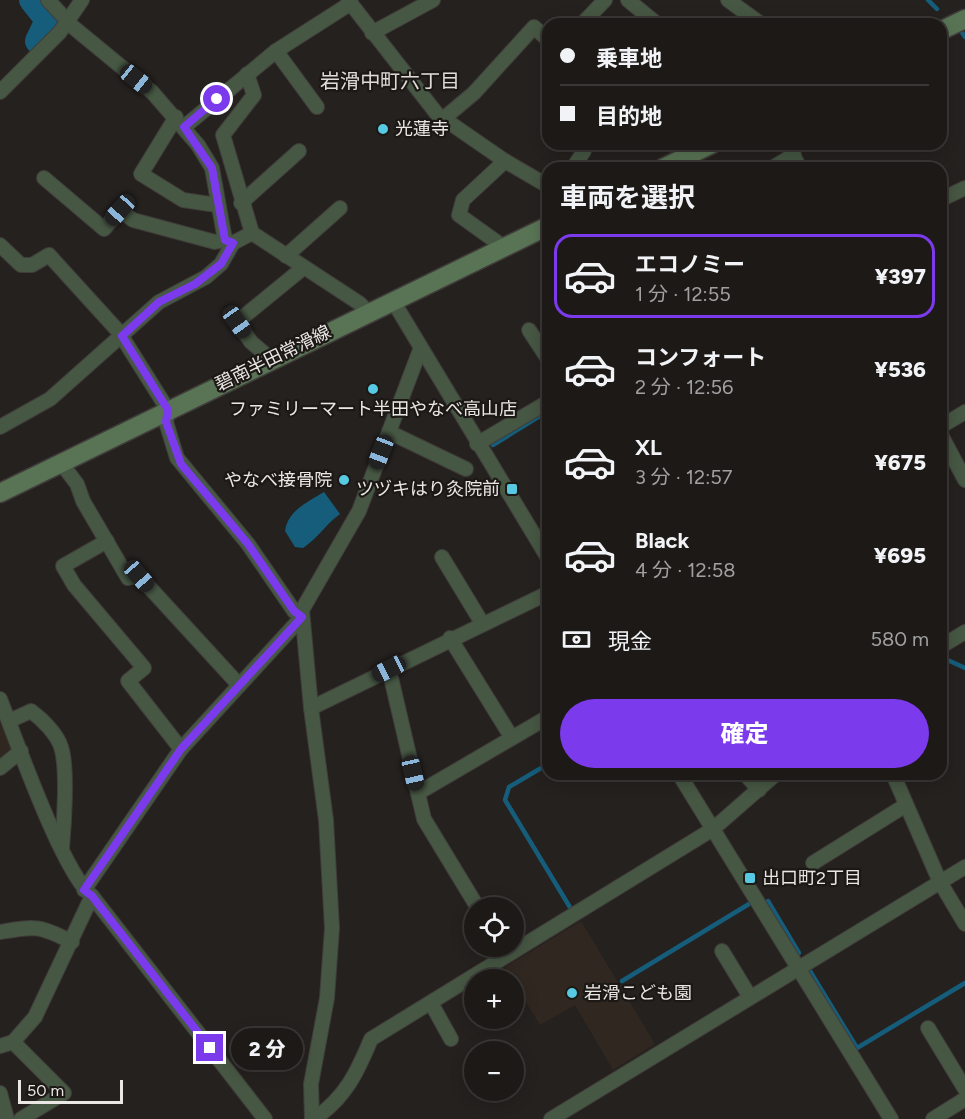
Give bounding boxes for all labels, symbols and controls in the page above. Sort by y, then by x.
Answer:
text: 乗車地 [596,45,662,72]
car [116,61,156,97]
district label: 岩滑中町六丁目 [320,69,460,93]
route start [203,85,230,112]
text: 目的地 [596,103,662,130]
place label: 光蓮寺 [395,118,449,140]
marker: 光蓮寺 [376,122,390,136]
text: 車両を選択 [560,181,695,214]
car [101,191,139,229]
icon: car [563,249,617,303]
text: エコノミー [635,251,745,278]
text: ¥397 [875,263,926,290]
text: 1 分 · 12:55 [635,282,731,306]
car [219,302,255,342]
street label: 碧南半田常滑線 [212,320,334,396]
icon: car [563,342,617,396]
text: コンフォート [635,344,766,371]
text: ¥536 [874,356,926,383]
text: 2 分 · 12:56 [635,375,733,399]
marker: ファミリーマート半田やなべ高山店 [366,382,380,396]
place label: ファミリーマート半田やなべ高山店 [229,398,517,420]
car [366,432,396,472]
text: XL [635,434,662,461]
icon: car [563,435,617,489]
text: ¥675 [874,449,926,476]
text: 3 分 · 12:57 [635,465,733,489]
place label: やなべ接骨院 [224,469,332,491]
marker: やなべ接骨院 [337,473,351,487]
place label: ツヅキはり灸院前 [356,478,500,500]
marker: ツヅキはり灸院前 [505,482,519,496]
text: Black [635,527,689,554]
icon: car [563,528,617,582]
text: ¥695 [874,542,926,569]
car [120,557,158,595]
text: 4 分 · 12:58 [635,558,736,582]
icon: cash [560,623,593,656]
text: 580 m [870,627,929,651]
text: 現金 [608,628,652,655]
car [369,653,409,685]
button: 確定 [560,699,929,768]
car [400,753,426,793]
place label: 出口町2丁目 [762,867,862,889]
marker: 出口町2丁目 [743,871,757,885]
map controls [464,897,524,1101]
button: locate [464,897,524,957]
button: + [464,969,524,1029]
place label: 岩滑こども園 [584,982,692,1004]
marker: 岩滑こども園 [565,986,579,1000]
callout: 2 分 [231,1027,303,1069]
route end [196,1034,223,1061]
text: 2 分 [249,1037,285,1061]
button: − [464,1041,524,1101]
scale bar [18,1077,123,1104]
text: 50 m [27,1081,64,1100]

